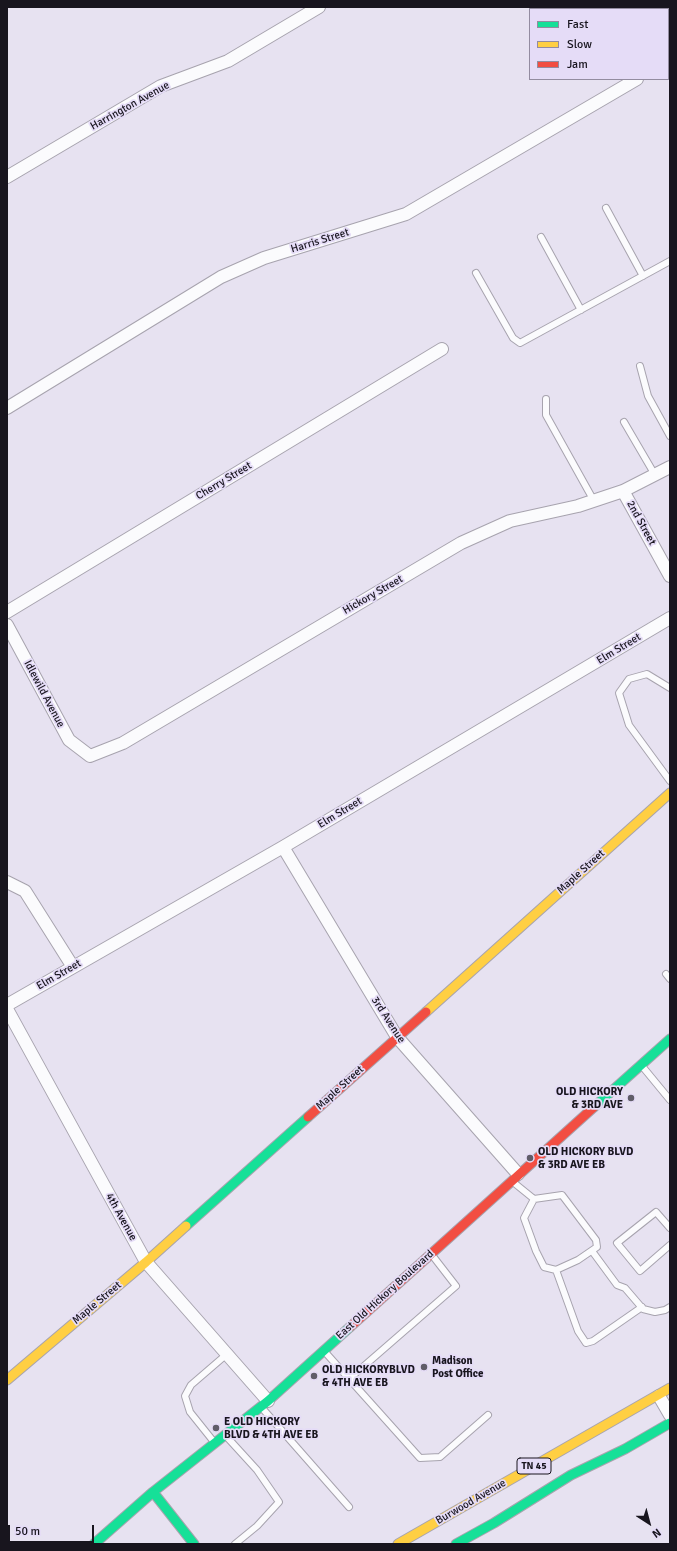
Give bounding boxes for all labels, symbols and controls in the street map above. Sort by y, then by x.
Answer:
legend [529,8,669,80]
text: Fast [567,17,588,32]
text: Slow [567,37,592,52]
text: Jam [567,57,588,72]
street label: Harrington Avenue [88,79,172,133]
street label: Harris Street [289,226,351,256]
street label: Cherry Street [194,459,254,503]
street label: 2nd Street [623,498,659,548]
street label: Hickory Street [341,572,405,618]
street label: Elm Street [594,631,644,667]
street label: Idlewild Avenue [21,658,67,730]
street label: Elm Street [315,795,365,831]
street label: Maple Street [554,847,608,897]
street label: Elm Street [34,957,84,993]
street label: 3rd Avenue [368,994,408,1046]
street label: Maple Street [313,1063,367,1113]
place label: OLD HICKORY & 3RD AVE [556,1085,623,1111]
marker: OLD HICKORY & 3RD AVE [626,1093,636,1103]
place label: OLD HICKORY BLVD & 3RD AVE EB [538,1145,633,1171]
marker: OLD HICKORY BLVD & 3RD AVE EB [525,1153,535,1163]
street label: 4th Avenue [102,1191,140,1243]
street label: East Old Hickory Boulevard [333,1248,437,1342]
street label: Maple Street [70,1279,124,1327]
place label: Madison Post Office [432,1354,483,1380]
marker: Madison Post Office [419,1362,429,1372]
place label: OLD HICKORYBLVD & 4TH AVE EB [322,1363,415,1389]
marker: OLD HICKORYBLVD & 4TH AVE EB [309,1371,319,1381]
place label: E OLD HICKORY BLVD & 4TH AVE EB [224,1415,318,1441]
marker: E OLD HICKORY BLVD & 4TH AVE EB [211,1423,221,1433]
road number: TN 45 [517,1458,551,1474]
street label: Burwood Avenue [434,1477,508,1527]
north arrow [629,1503,669,1543]
scale bar [10,1517,96,1543]
text: 50 m [15,1524,40,1539]
text: N [649,1526,663,1541]

